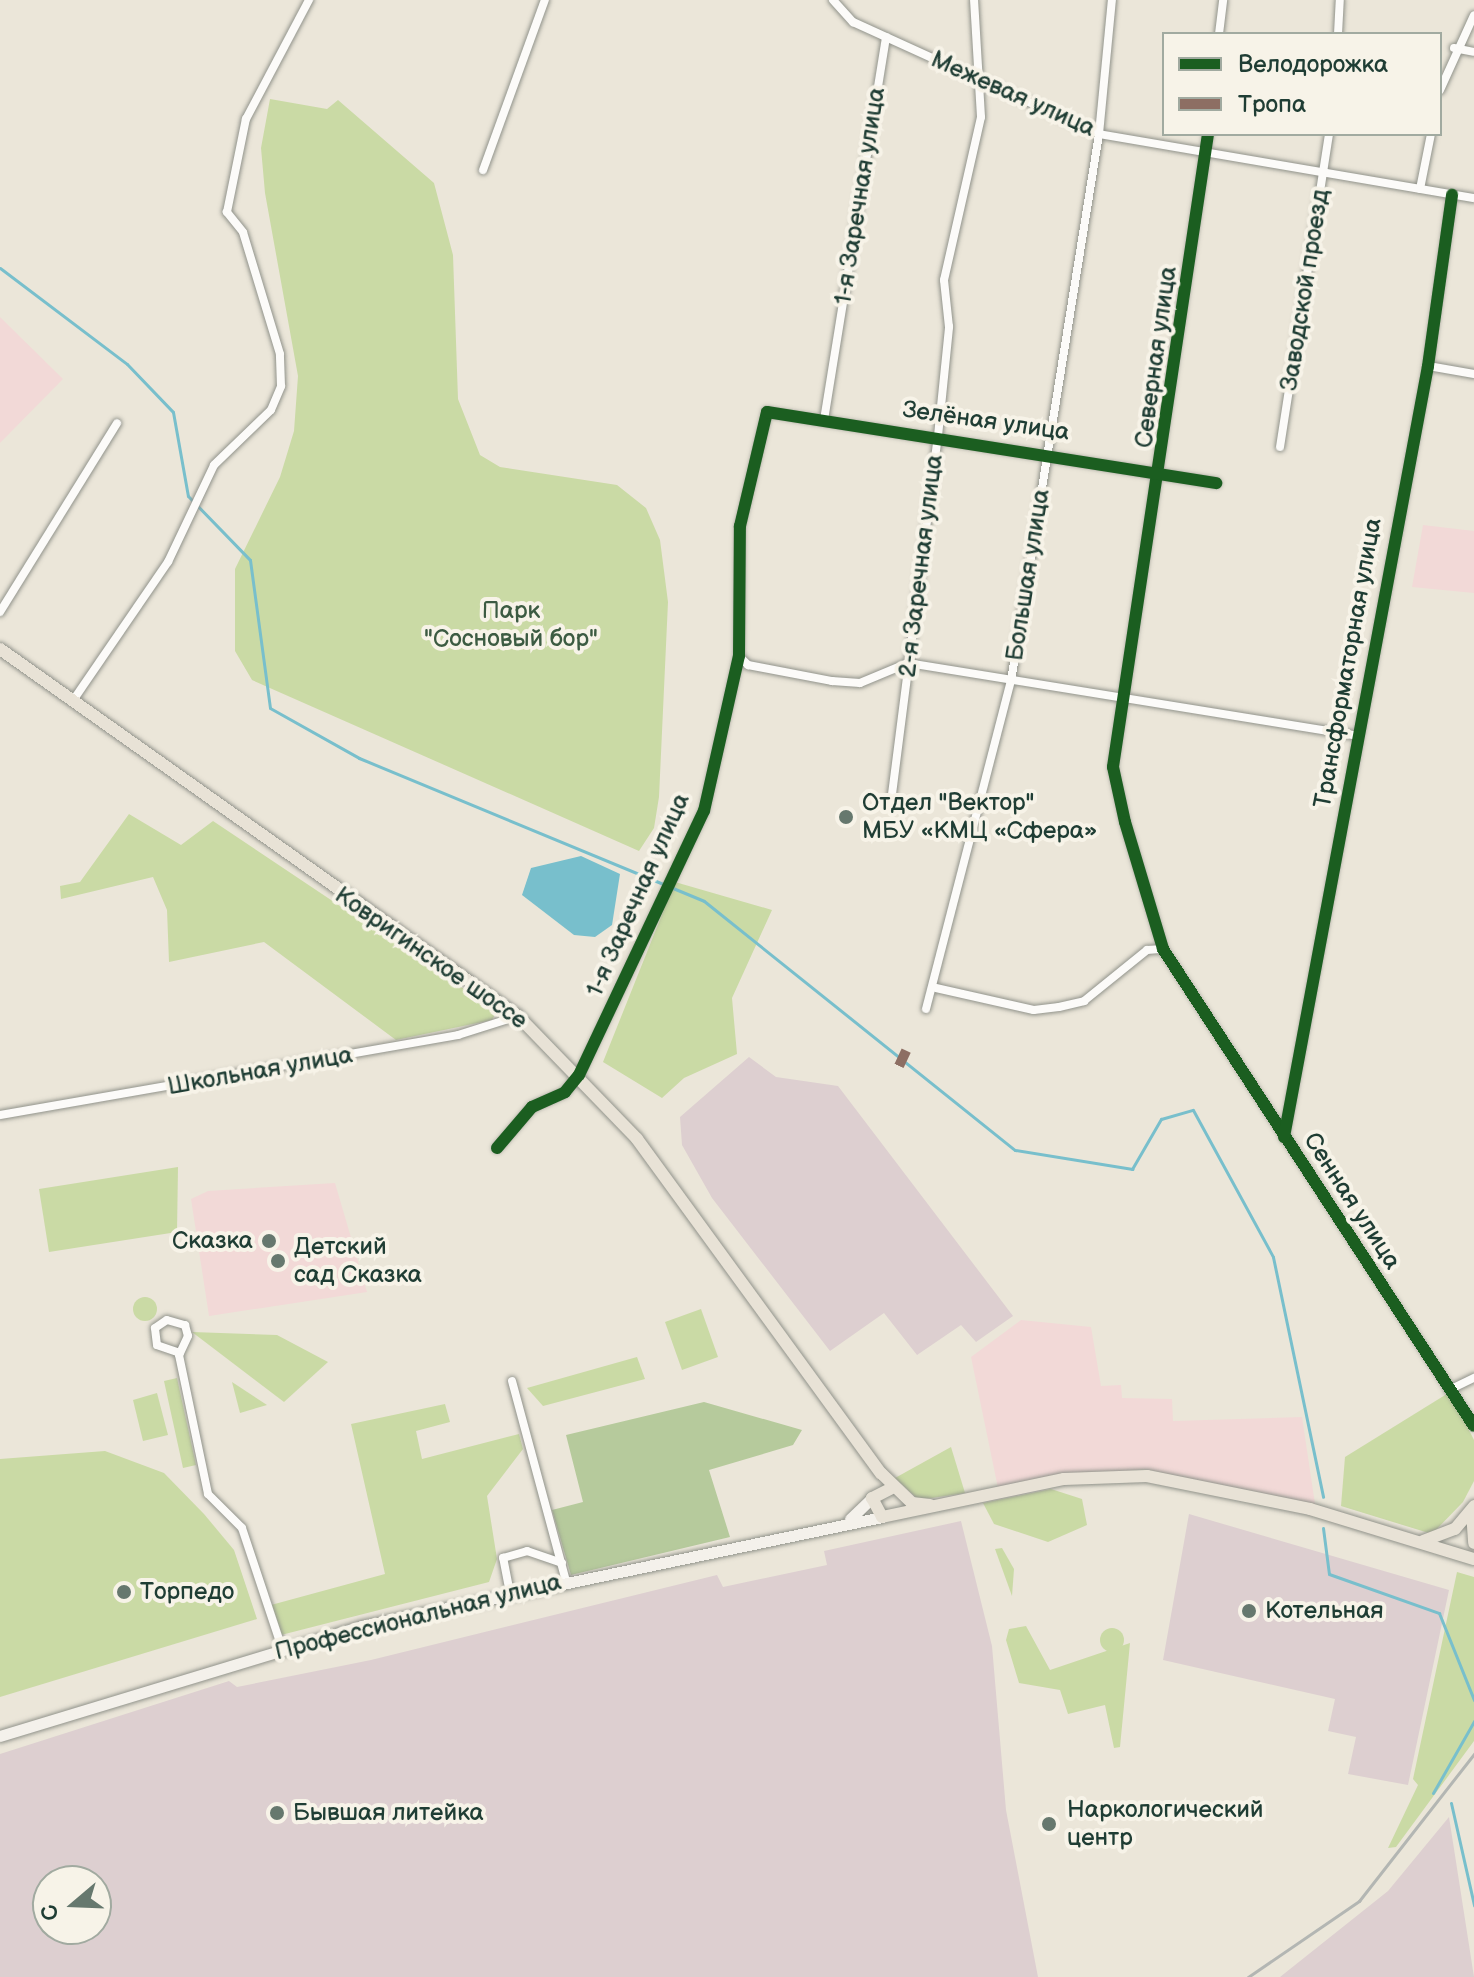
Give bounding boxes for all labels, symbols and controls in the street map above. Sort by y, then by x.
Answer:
legend [1162,32,1442,136]
street label: Межевая улица [927,45,1099,143]
text: Велодорожка [1238,50,1388,79]
street label: 1-я Заречная улица [829,85,891,307]
text: Тропа [1238,90,1306,119]
street label: Заводской проезд [1275,187,1335,393]
street label: Северная улица [1129,264,1183,450]
street label: Зелёная улица [901,395,1071,447]
street label: 2-я Заречная улица [893,453,949,679]
street label: Большая улица [1000,487,1056,663]
street label: Трансформаторная улица [1308,516,1388,810]
park label: Парк "Сосновый бор" [424,597,598,653]
street label: 1-я Заречная улица [580,789,696,1001]
place label: Отдел "Вектор" МБУ «КМЦ «Сфера» [862,789,1097,845]
marker: Отдел "Вектор" МБУ «КМЦ «Сфера» [837,808,855,826]
street label: Ковригинское шоссе [329,881,533,1035]
street label: Школьная улица [165,1041,355,1101]
street label: Сенная улица [1297,1127,1407,1275]
place label: Сказка [172,1227,253,1255]
marker: Сказка [260,1232,278,1250]
place label: Детский сад Сказка [294,1233,422,1289]
marker: Детский сад Сказка [269,1252,287,1270]
street label: Профессиональная улица [272,1567,564,1667]
place label: Торпедо [140,1578,234,1606]
marker: Торпедо [115,1583,133,1601]
place label: Котельная [1265,1597,1384,1625]
marker: Котельная [1240,1602,1258,1620]
place label: Наркологический центр [1067,1796,1264,1852]
place label: Бывшая литейка [293,1799,484,1827]
marker: Бывшая литейка [268,1804,286,1822]
marker: Наркологический центр [1038,1813,1060,1835]
north arrow [32,1865,112,1945]
text: С [35,1901,66,1924]

